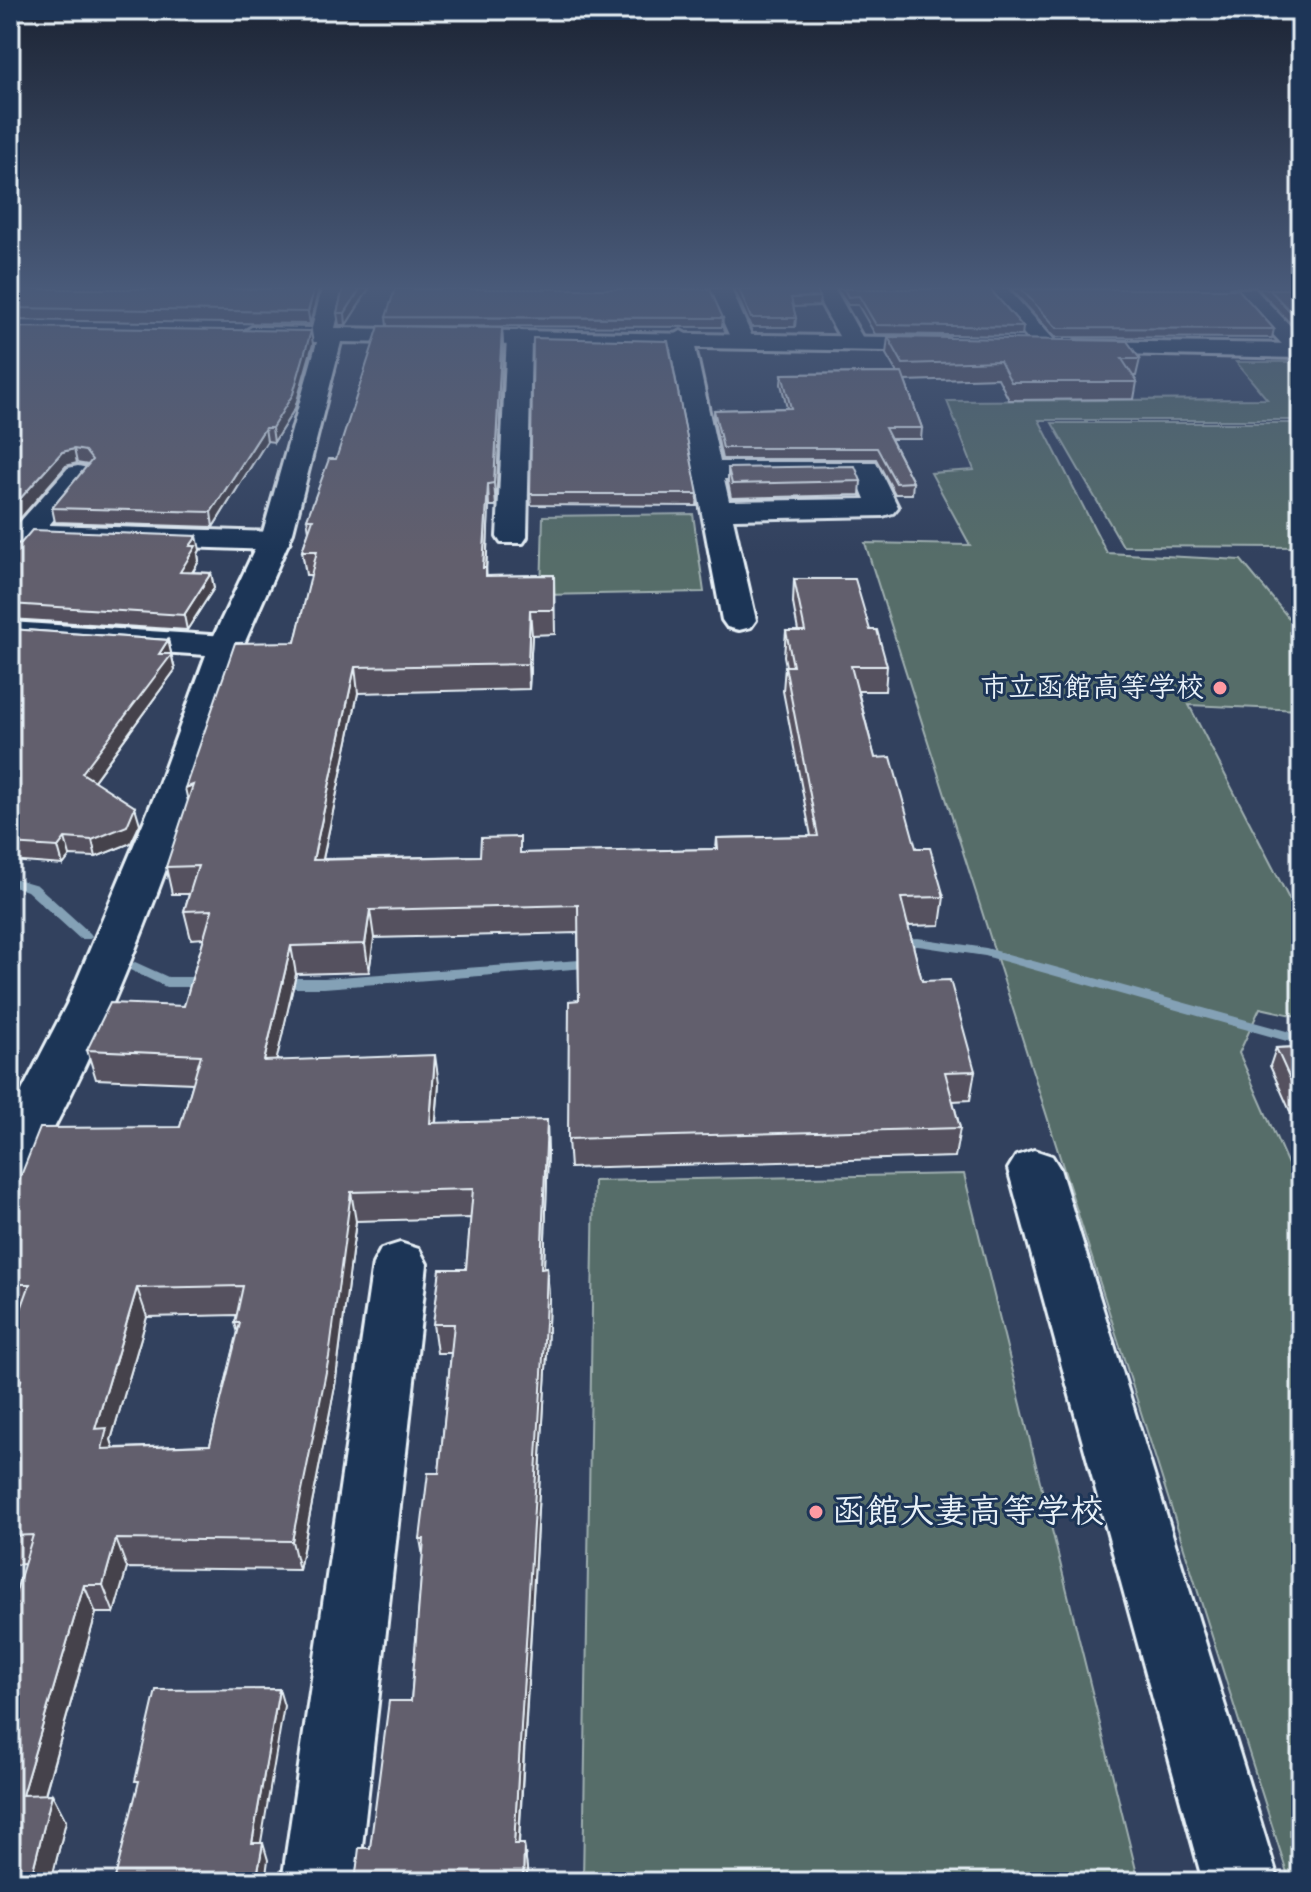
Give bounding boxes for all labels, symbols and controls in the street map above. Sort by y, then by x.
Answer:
place label: 市立函館高等学校 [980,670,1204,707]
marker: 市立函館高等学校 [1211,679,1229,697]
place label: 函館大妻高等学校 [832,1490,1104,1535]
marker: 函館大妻高等学校 [807,1503,825,1521]

